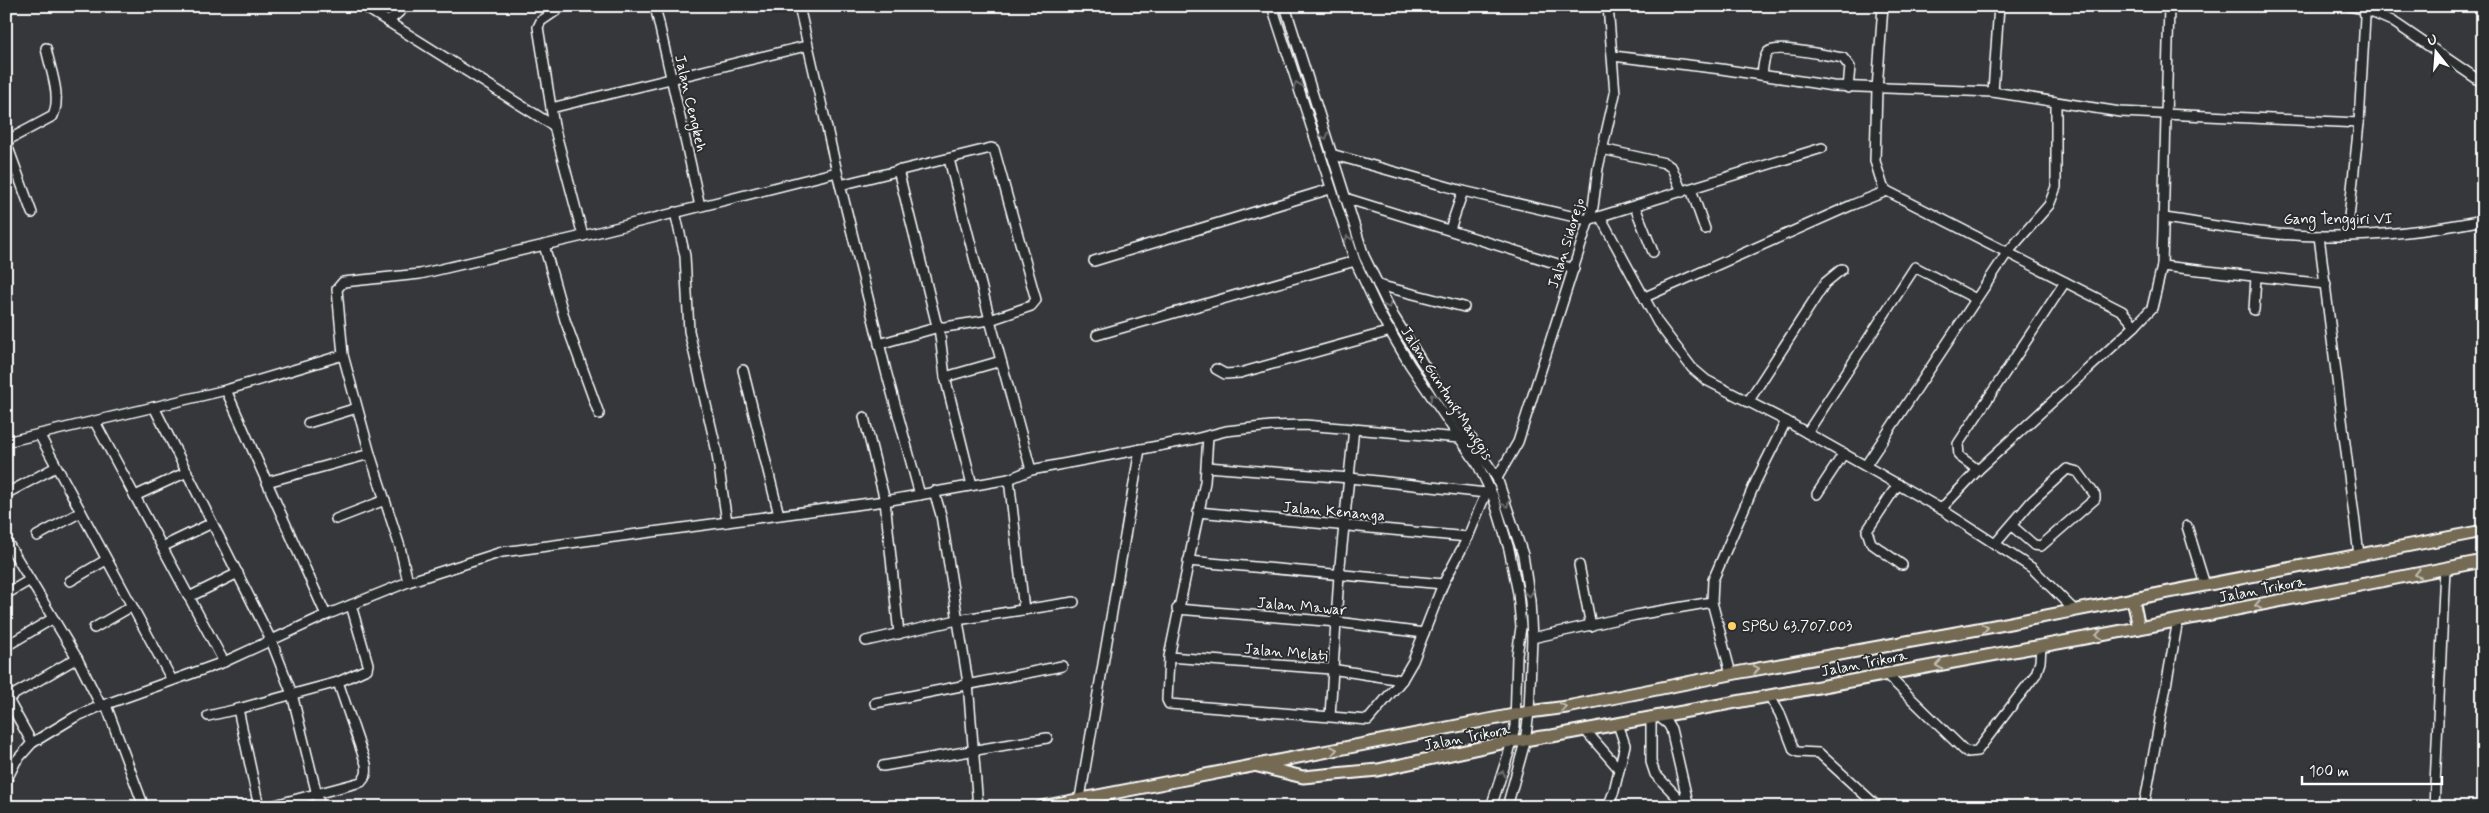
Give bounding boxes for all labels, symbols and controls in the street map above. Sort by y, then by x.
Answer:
north arrow [2412,28,2462,78]
text: U [2426,31,2439,50]
street label: Jalan Cengkeh [668,53,711,154]
one-way arrow [1293,81,1303,90]
one-way arrow [1320,132,1330,140]
street label: Jalan Sidorejo [1544,195,1590,291]
street label: Gang Tenggiri VI [2284,210,2393,231]
one-way arrow [1344,236,1354,244]
one-way arrow [1382,300,1392,309]
street label: Jalan Guntung Manggis [1395,323,1497,465]
one-way arrow [1429,394,1439,403]
street label: Jalan Kenanga [1282,498,1386,526]
one-way arrow [1500,499,1511,508]
one-way arrow [2413,568,2422,579]
street label: Jalan Trikora [2217,572,2308,608]
one-way arrow [1523,591,1534,599]
street label: Jalan Mawar [1256,593,1348,621]
one-way arrow [2254,600,2263,610]
place label: SPBU 63.707.003 [1742,617,1852,637]
marker: SPBU 63.707.003 [1726,620,1738,632]
one-way arrow [1981,623,1989,633]
one-way arrow [2094,630,2103,640]
street label: Jalan Melati [1243,639,1329,667]
street label: Jalan Trikora [1819,646,1910,682]
one-way arrow [1934,659,1943,669]
one-way arrow [1752,664,1761,675]
one-way arrow [1558,703,1567,713]
street label: Jalan Trikora [1422,720,1513,756]
one-way arrow [1330,745,1339,755]
scale bar [2302,753,2442,785]
text: 100 m [2309,762,2349,782]
one-way arrow [1496,770,1506,779]

